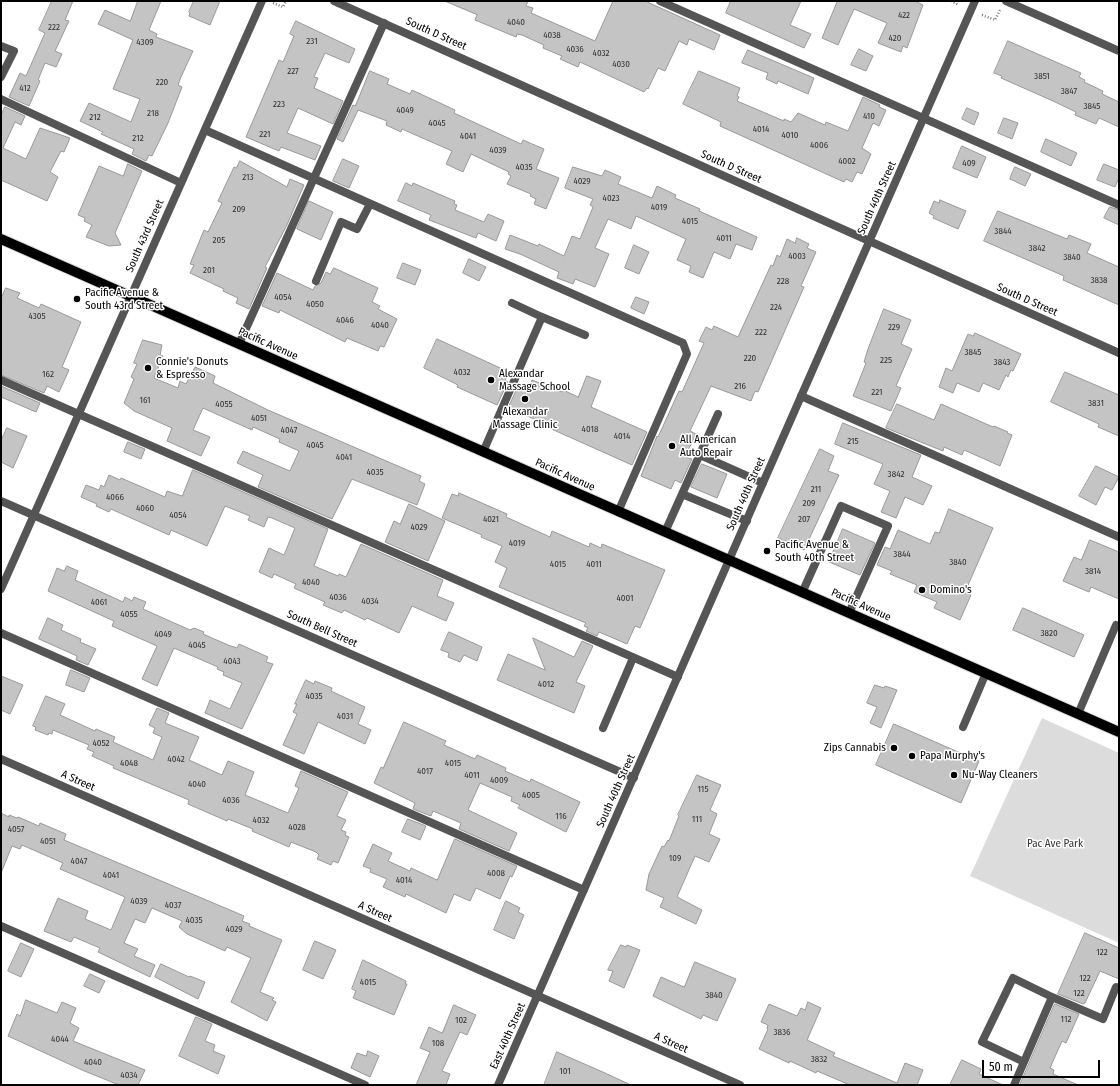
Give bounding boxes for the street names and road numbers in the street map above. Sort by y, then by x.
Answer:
street label: South D Street [404,15,468,53]
street label: South D Street [699,148,763,186]
street label: South 40th Street [855,159,899,237]
street label: South 43rd Street [123,198,167,274]
street label: South D Street [995,281,1059,319]
street label: Pacific Avenue [236,325,300,363]
street label: South 40th Street [724,455,768,533]
street label: Pacific Avenue [533,456,597,494]
street label: Pacific Avenue [829,586,893,624]
street label: South Bell Street [285,608,359,650]
street label: South 40th Street [594,752,638,830]
street label: A Street [59,768,97,794]
street label: A Street [356,899,394,925]
street label: East 40th Street [487,1001,529,1071]
street label: A Street [652,1030,690,1056]

